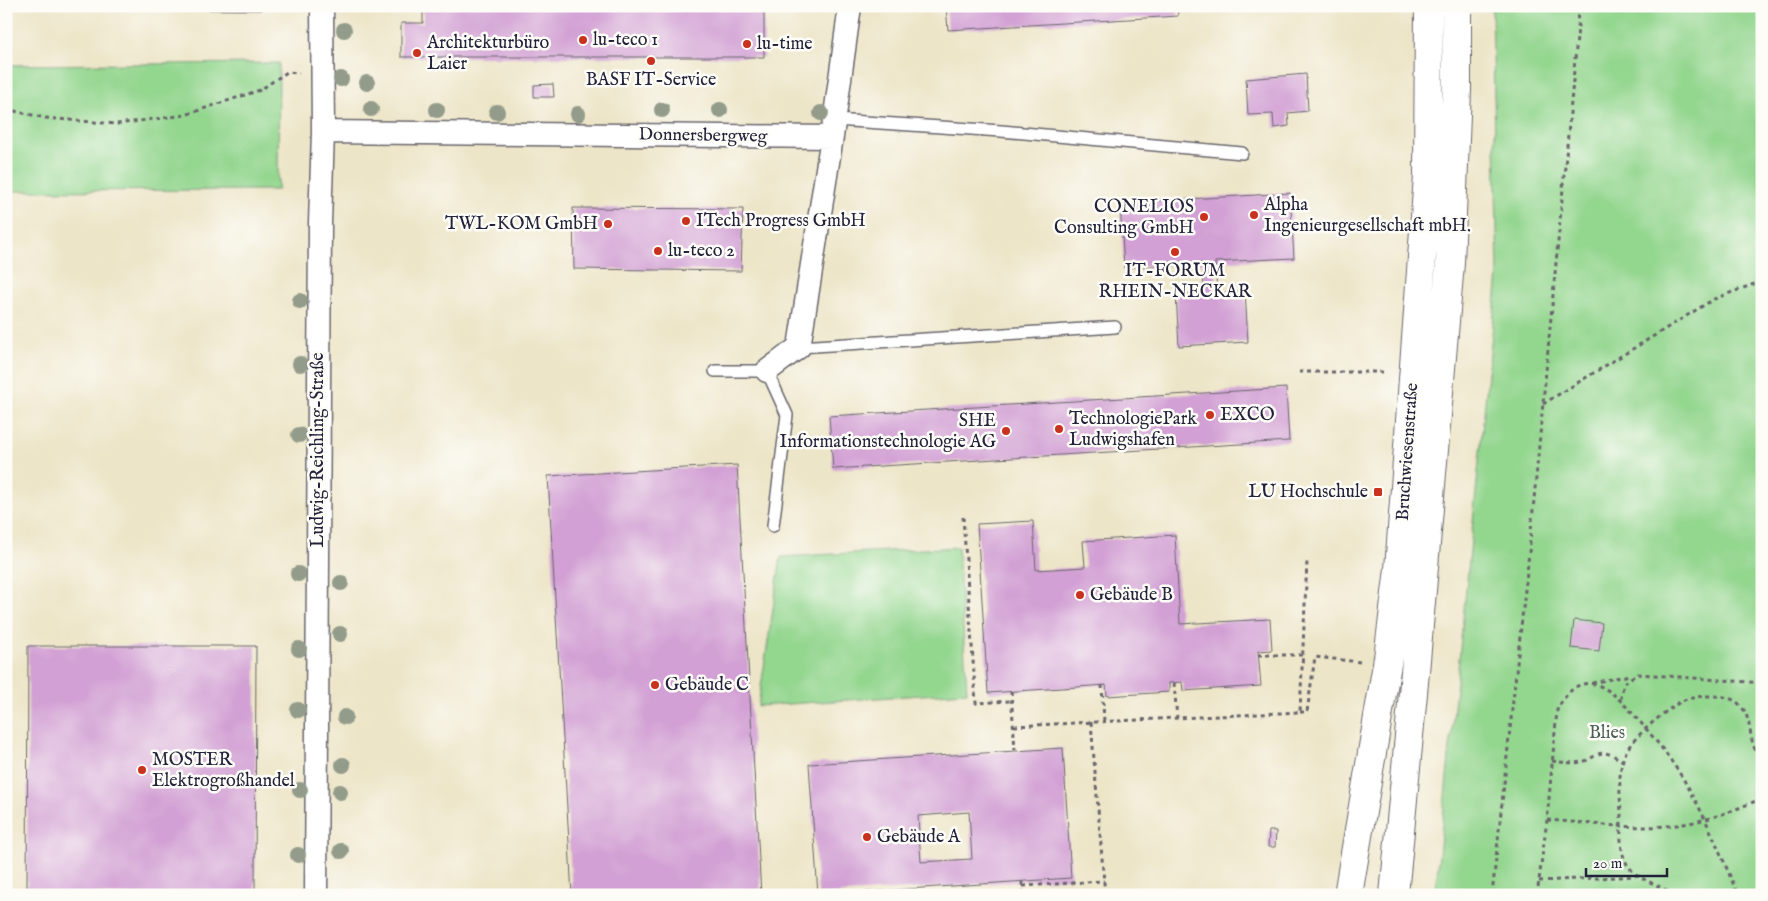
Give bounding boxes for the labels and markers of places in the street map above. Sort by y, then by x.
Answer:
place label: lu-teco 1 [593,29,658,52]
place label: Architekturbüro Laier [426,32,550,76]
place label: lu-time [757,33,813,56]
marker: lu-teco 1 [577,34,589,46]
marker: lu-time [741,38,753,50]
marker: Architekturbüro Laier [411,47,423,59]
marker: BASF IT-Service [645,55,657,67]
place label: BASF IT-Service [586,69,716,92]
place label: Alpha Ingenieurgesellschaft mbH. [1263,194,1471,238]
place label: CONELIOS Consulting GmbH [1054,196,1194,240]
marker: Alpha Ingenieurgesellschaft mbH. [1248,209,1260,221]
place label: ITech Progress GmbH [696,210,866,233]
marker: CONELIOS Consulting GmbH [1198,211,1210,223]
place label: TWL-KOM GmbH [445,213,598,236]
marker: ITech Progress GmbH [680,215,692,227]
marker: TWL-KOM GmbH [602,218,614,230]
place label: lu-teco 2 [668,240,735,263]
marker: lu-teco 2 [652,245,664,257]
marker: IT-FORUM RHEIN-NECKAR [1169,246,1181,258]
place label: IT-FORUM RHEIN-NECKAR [1099,260,1253,304]
place label: EXCO [1220,404,1275,427]
place label: TechnologiePark Ludwigshafen [1069,408,1197,452]
marker: EXCO [1204,409,1216,421]
place label: SHE Informationstechnologie AG [779,410,997,454]
marker: TechnologiePark Ludwigshafen [1053,423,1065,435]
marker: SHE Informationstechnologie AG [1000,425,1012,437]
place label: LU Hochschule [1248,481,1368,504]
marker: LU Hochschule [1372,486,1384,498]
place label: Gebäude B [1090,584,1173,607]
marker: Gebäude B [1074,589,1086,601]
place label: Gebäude C [665,674,749,697]
marker: Gebäude C [649,679,661,691]
place label: MOSTER Elektrogroßhandel [152,749,295,793]
marker: MOSTER Elektrogroßhandel [136,764,148,776]
place label: Gebäude A [877,826,961,849]
marker: Gebäude A [861,831,873,843]

